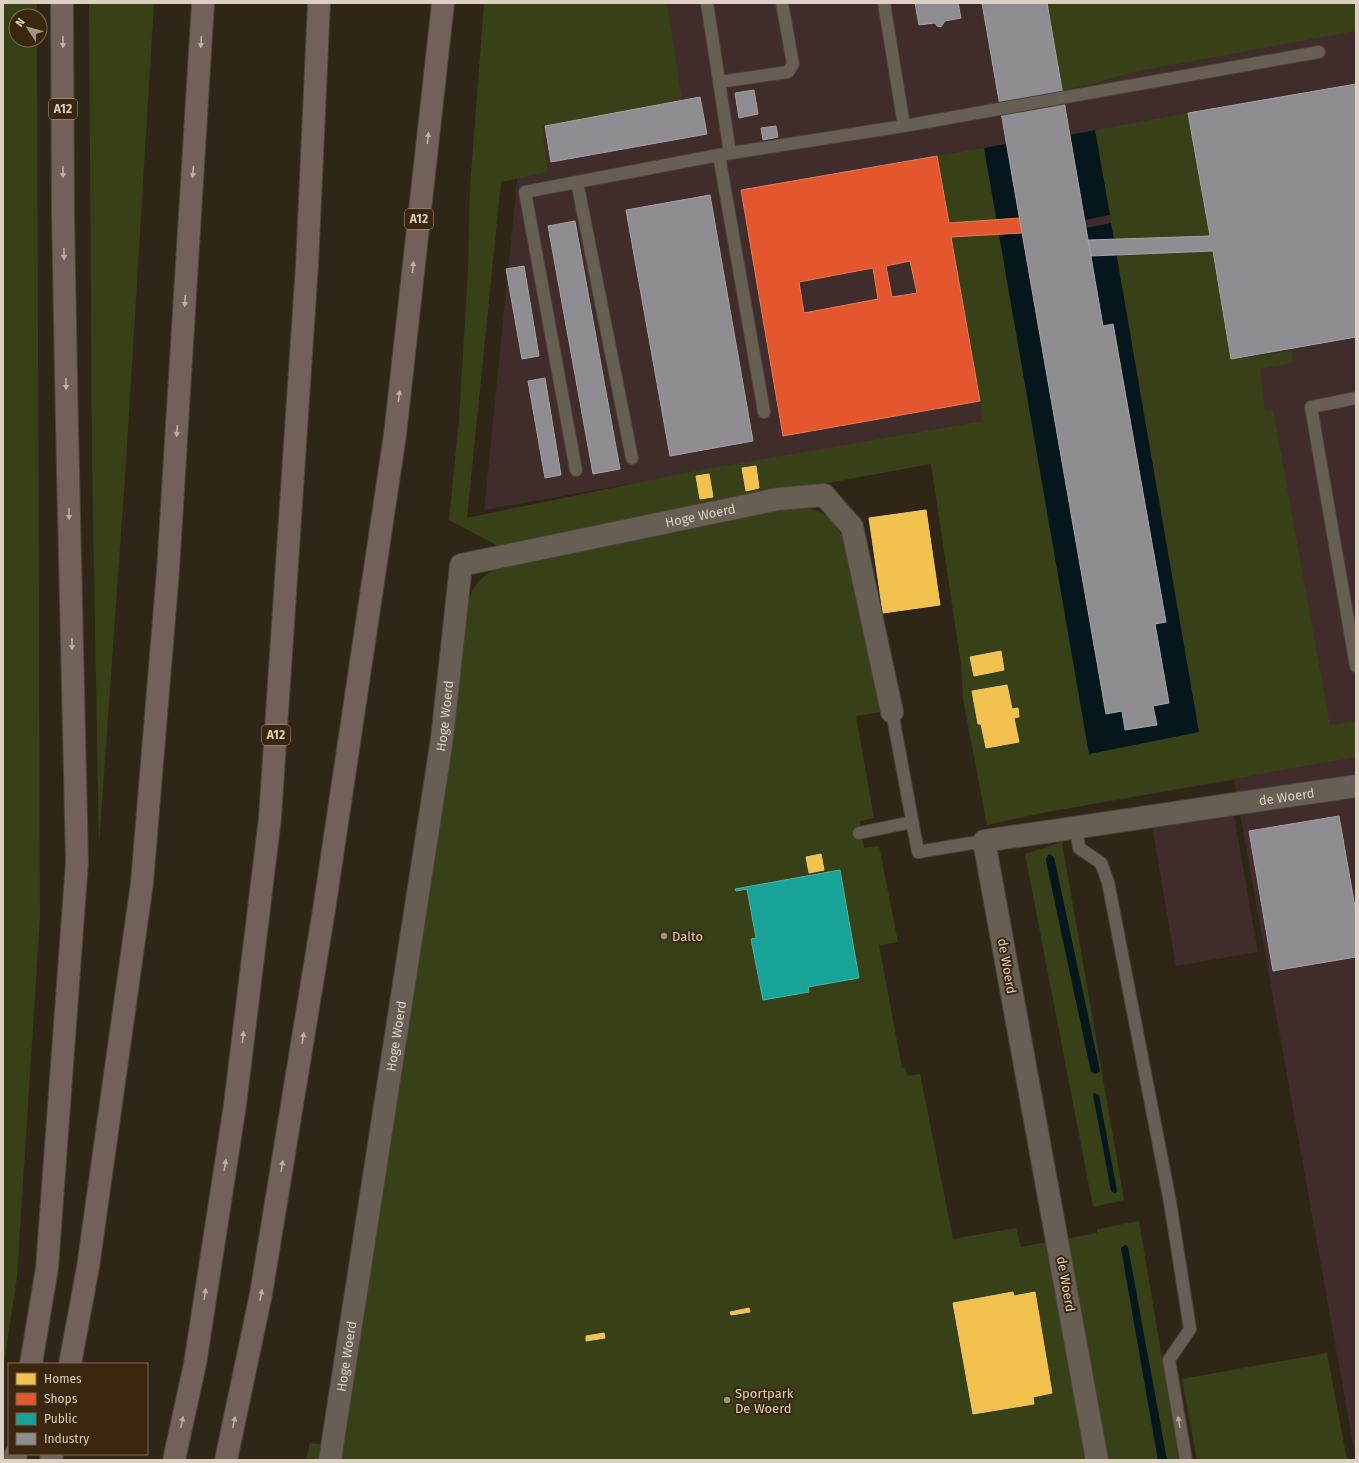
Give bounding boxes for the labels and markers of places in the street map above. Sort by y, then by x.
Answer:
place label: Dalto [672,929,703,944]
marker: Dalto [659,931,669,941]
place label: Sportpark De Woerd [735,1386,794,1416]
marker: Sportpark De Woerd [722,1395,732,1405]

